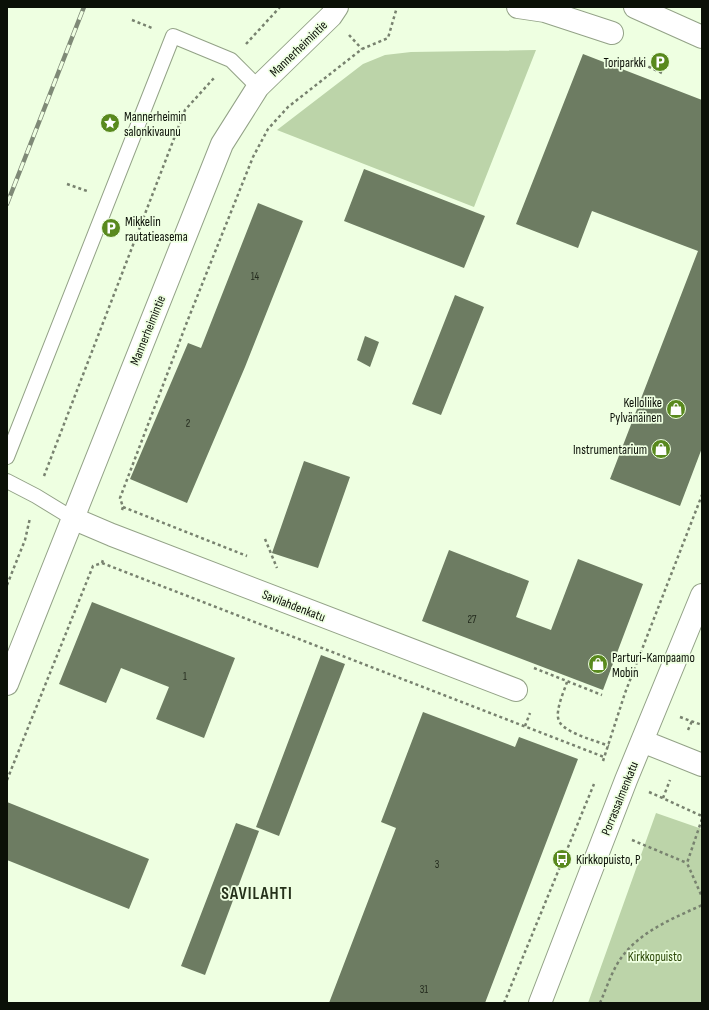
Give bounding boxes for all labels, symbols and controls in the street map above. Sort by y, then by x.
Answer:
street label: Mannerheimintie [266,17,331,80]
parking icon: Toriparkki [649,51,671,73]
place label: Toriparkki [604,55,646,71]
place label: Mannerheimin salonkivaunu [124,109,186,140]
place icon: Mannerheimin salonkivaunu [99,112,121,134]
place label: Mikkelin rautatieasema [125,214,188,245]
parking icon: Mikkelin rautatieasema [100,217,122,239]
house number: 14 [251,270,260,283]
street label: Mannerheimintie [127,293,169,368]
place label: Kelloliike Pylvänäinen [610,395,662,426]
shop icon: Kelloliike Pylvänäinen [665,398,687,420]
house number: 2 [186,417,191,430]
shop icon: Instrumentarium [650,438,672,460]
place label: Instrumentarium [573,442,647,458]
street label: Savilahdenkatu [260,587,328,625]
house number: 27 [468,613,477,626]
place label: Parturi-Kampaamo Mobin [612,650,695,681]
shop icon: Parturi-Kampaamo Mobin [587,653,609,675]
house number: 1 [183,670,187,683]
street label: Porrassalmenkatu [598,759,642,838]
bus stop icon: Kirkkopuisto, P [551,848,573,870]
place label: Kirkkopuisto, P [576,852,641,868]
house number: 3 [435,858,440,871]
district label: SAVILAHTI [221,884,293,904]
park label: Kirkkopuisto [628,949,682,965]
house number: 31 [420,983,428,996]

